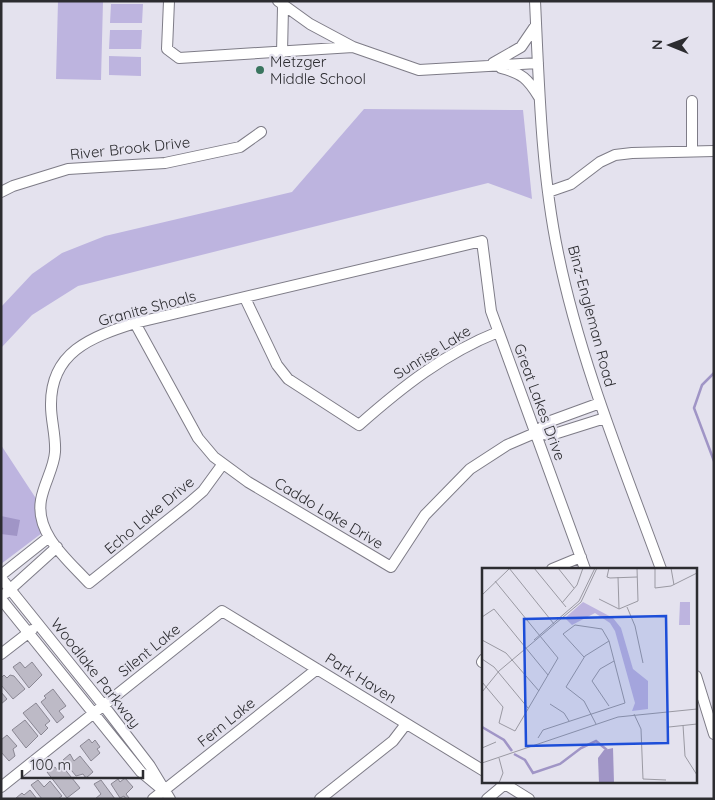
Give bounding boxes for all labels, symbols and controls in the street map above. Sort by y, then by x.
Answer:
north arrow [645,20,695,70]
text: N [648,39,666,50]
place label: Metzger Middle School [270,52,366,88]
marker: Metzger Middle School [254,64,266,76]
street label: River Brook Drive [69,132,191,164]
street label: Binz-Engleman Road [564,243,620,389]
street label: Granite Shoals [96,286,198,330]
street label: Sunrise Lake [390,321,474,383]
street label: Great Lakes Drive [510,341,570,463]
street label: Echo Lake Drive [100,472,198,558]
street label: Caddo Lake Drive [271,473,387,553]
inset map [482,568,698,782]
street label: Woodlake Parkway [47,614,145,732]
street label: Silent Lake [114,619,184,681]
street label: Park Haven [322,649,400,707]
street label: Fern Lake [193,693,259,751]
scale bar [22,748,144,780]
text: 100 m [30,755,71,774]

